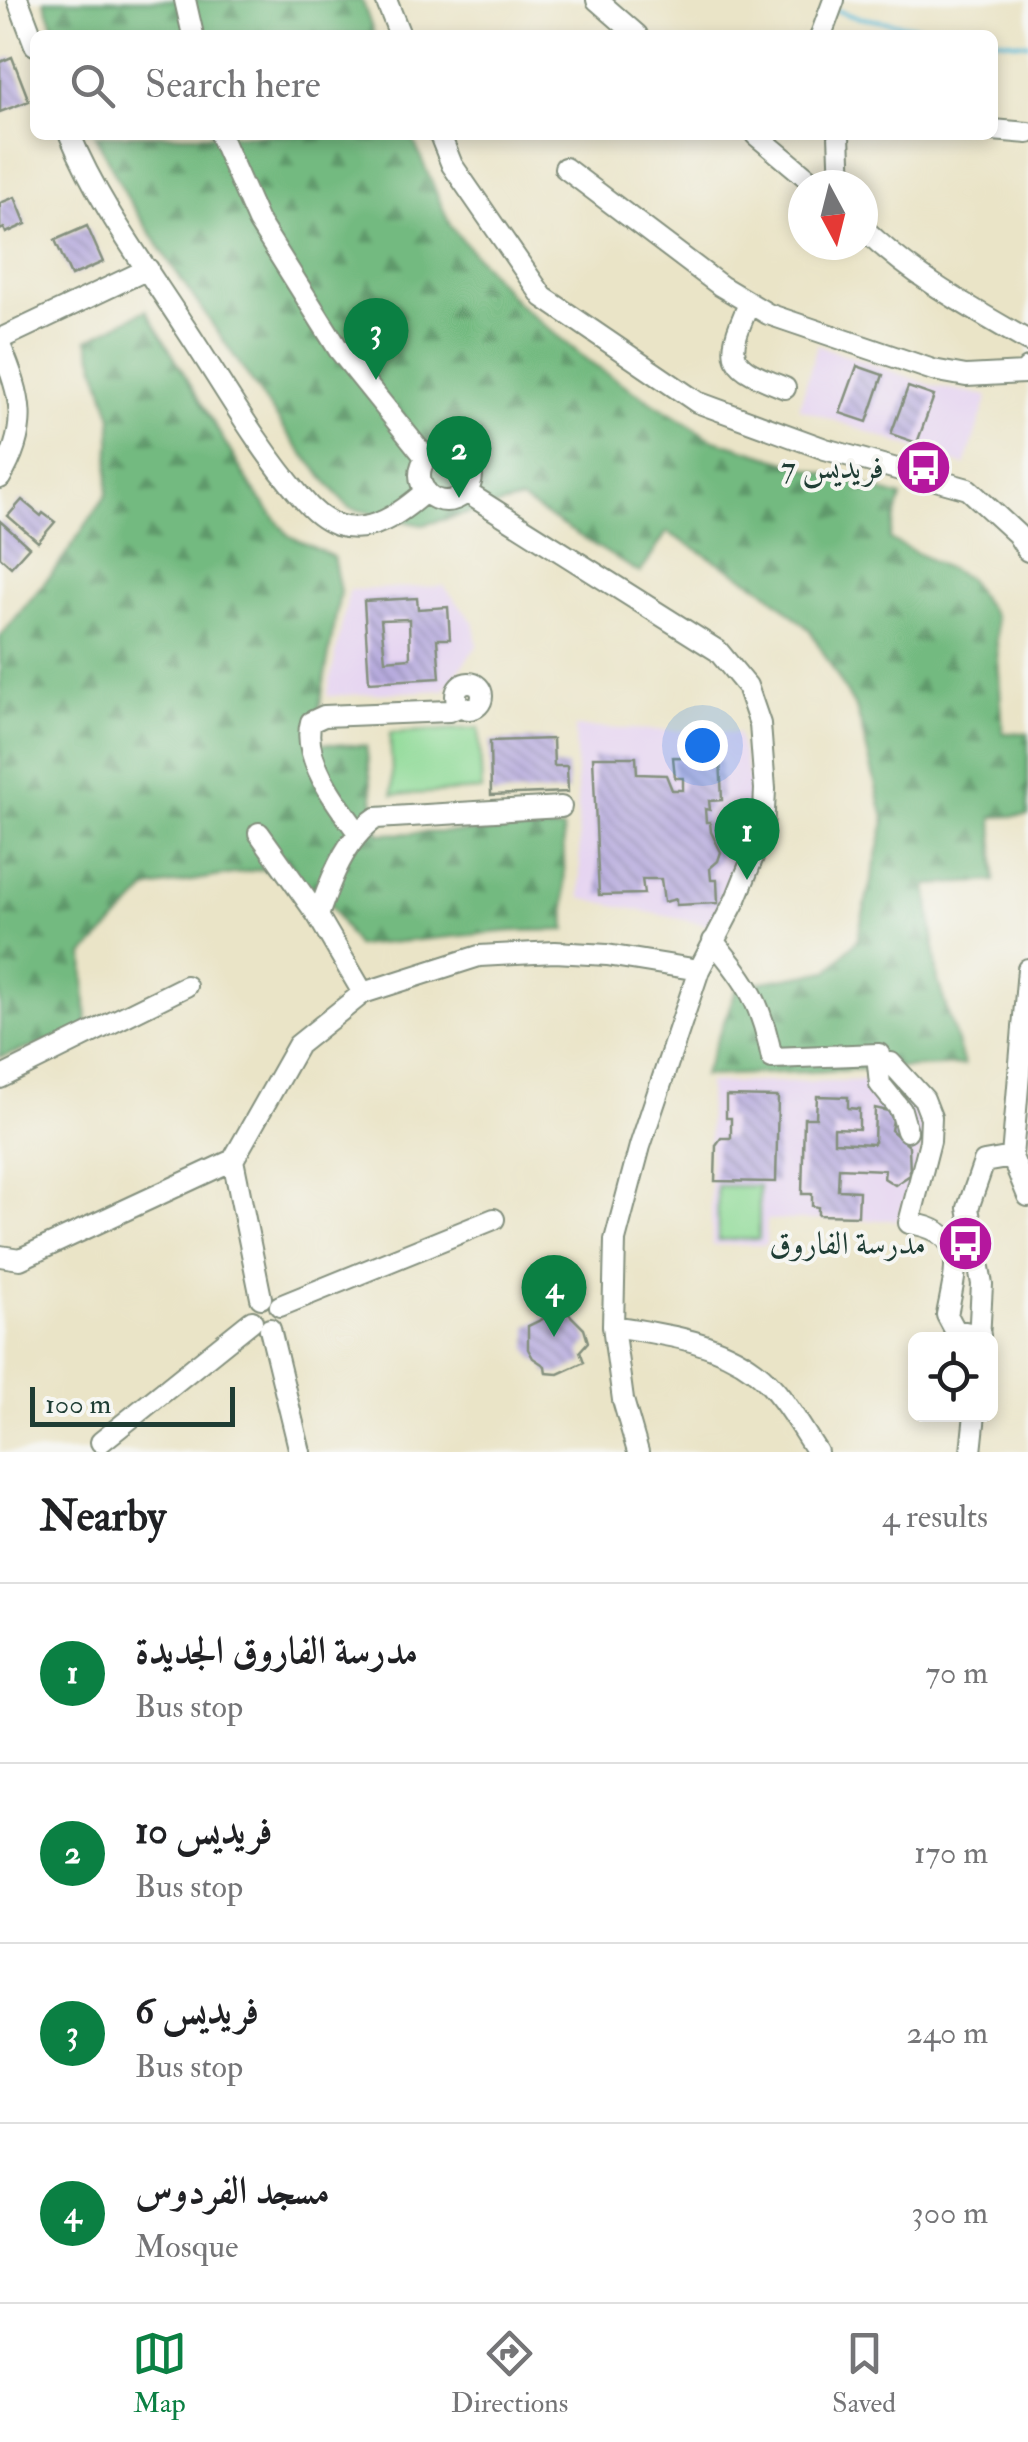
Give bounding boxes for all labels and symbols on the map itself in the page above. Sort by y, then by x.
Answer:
north arrow [788,170,878,260]
pin: 3 [344,298,408,380]
pin: 2 [426,416,492,498]
bus stop icon: فريديس 7 [893,438,953,498]
place label: فريديس 7 [781,448,884,489]
your location [677,720,728,771]
pin: 1 [714,798,780,880]
bus stop icon: مدرسة الفاروق [935,1214,995,1274]
place label: مدرسة الفاروق [769,1224,926,1264]
pin: 4 [522,1254,586,1337]
scale bar [30,1382,235,1426]

